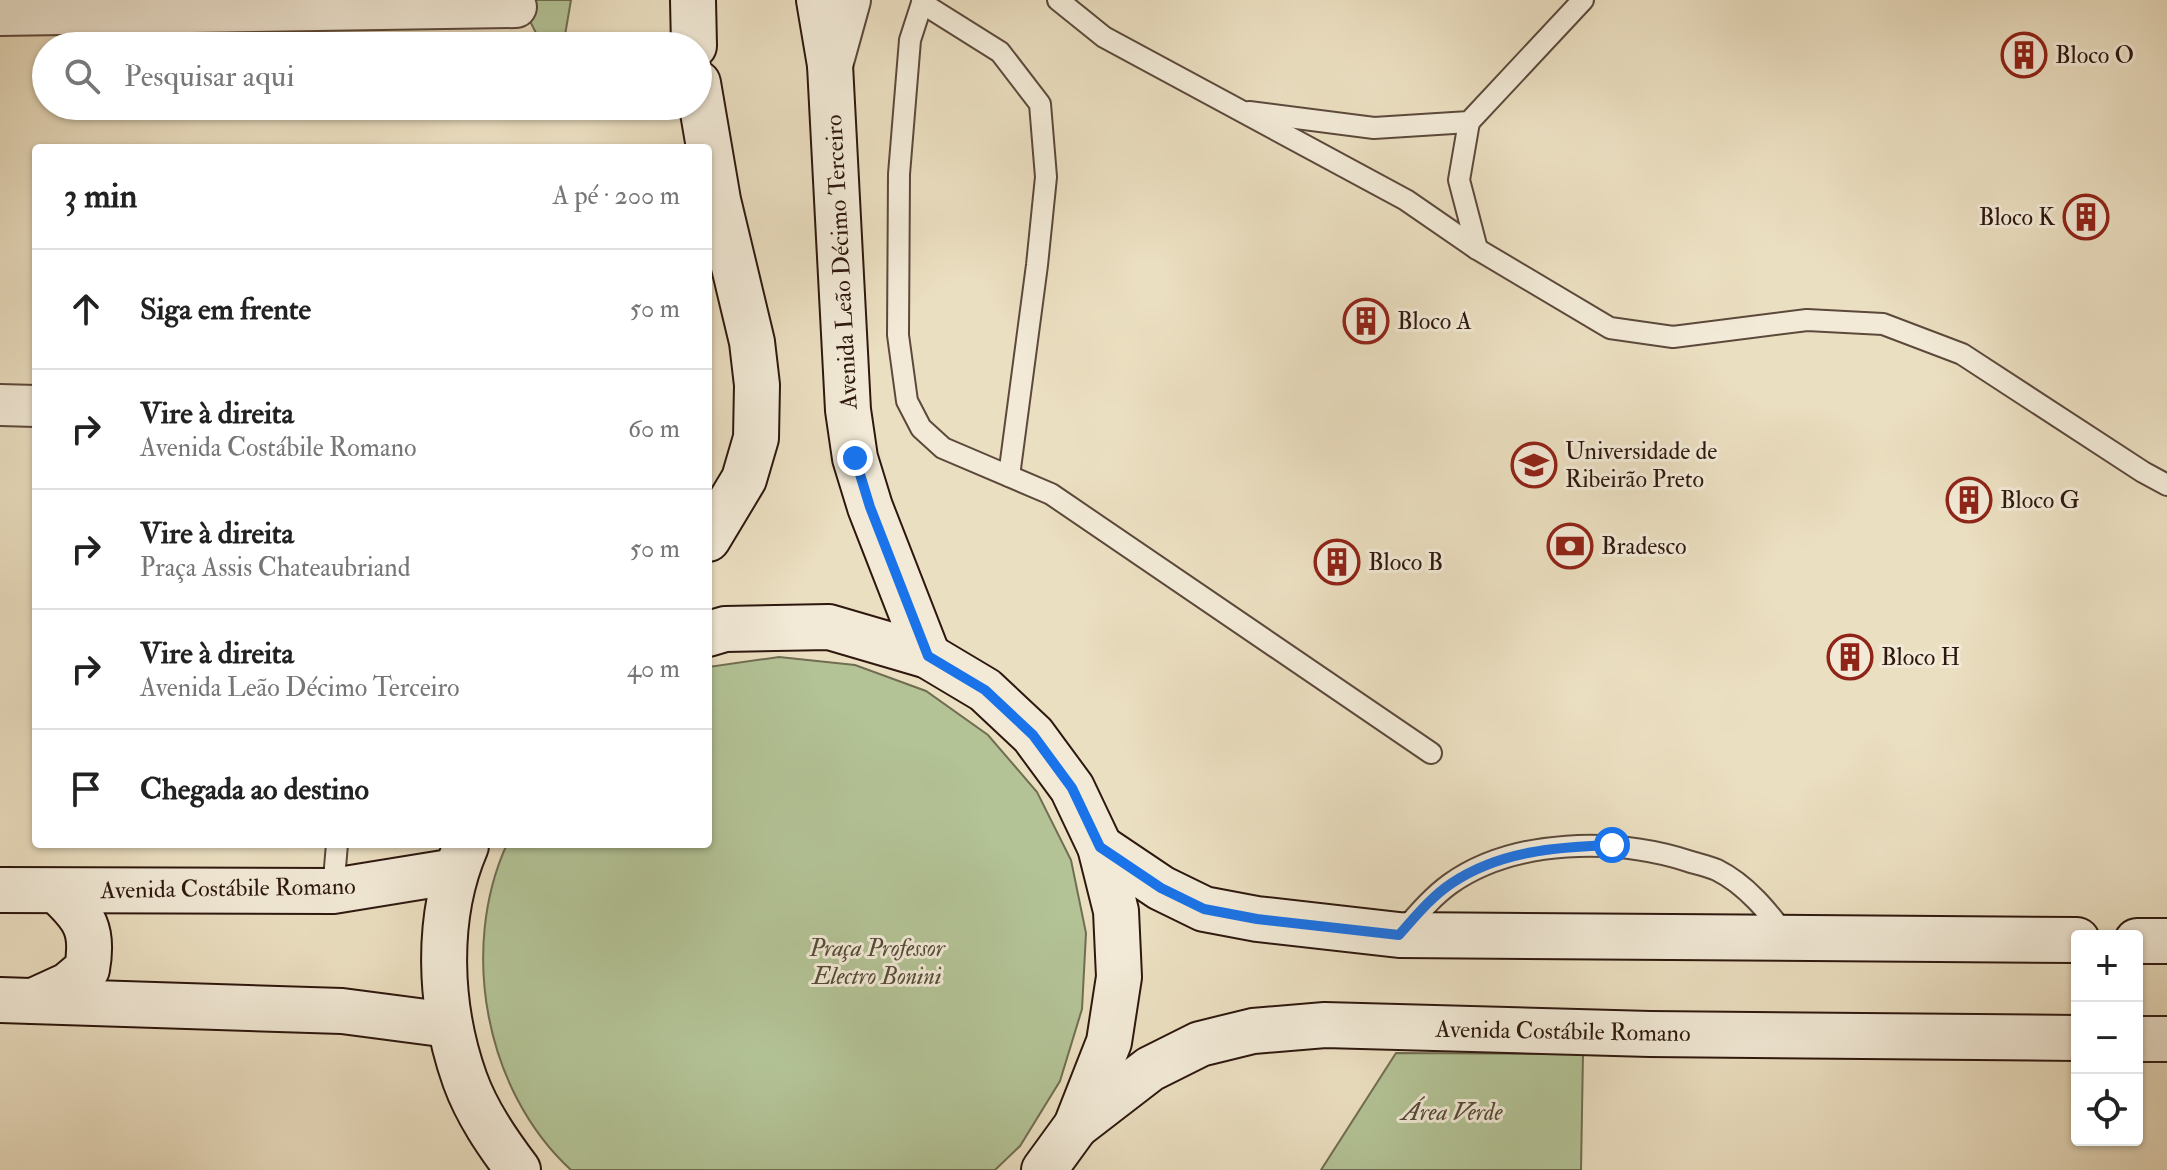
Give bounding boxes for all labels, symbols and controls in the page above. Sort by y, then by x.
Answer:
building icon: Bloco O [2000,31,2048,79]
search box [32,32,712,120]
place label: Bloco O [2055,40,2134,71]
icon: search [60,54,104,98]
text: Pesquisar aqui [124,58,294,95]
street label: Avenida Leão Décimo Terceiro [818,114,865,411]
text: 3 min [64,175,137,218]
text: A pé · 200 m [552,180,680,212]
building icon: Bloco K [2062,193,2110,241]
place label: Bloco K [1979,202,2055,233]
icon: ahead [64,287,108,331]
text: Siga em frente [140,291,311,328]
text: 50 m [630,293,680,325]
building icon: Bloco A [1342,297,1390,345]
place label: Bloco A [1397,306,1472,337]
text: Vire à direita [140,395,294,432]
icon: right [64,407,108,451]
text: 60 m [628,413,680,445]
text: Avenida Costábile Romano [140,432,417,464]
place label: Universidade de Ribeirão Preto [1565,436,1717,495]
route end [837,440,873,476]
school or university icon: Universidade de Ribeirão Preto [1510,441,1558,489]
building icon: Bloco G [1945,476,1993,524]
place label: Bloco G [2000,485,2080,516]
text: Vire à direita [140,515,294,552]
bank icon: Bradesco [1546,522,1594,570]
icon: right [64,527,108,571]
place label: Bradesco [1601,531,1687,562]
text: 50 m [630,533,680,565]
building icon: Bloco B [1313,538,1361,586]
place label: Bloco B [1368,547,1443,578]
text: Praça Assis Chateaubriand [140,552,410,584]
building icon: Bloco H [1826,633,1874,681]
text: Vire à direita [140,635,294,672]
place label: Bloco H [1881,642,1960,673]
icon: right [64,647,108,691]
text: 40 m [627,653,680,685]
text: Avenida Leão Décimo Terceiro [140,672,460,704]
icon: arrive [64,767,108,811]
text: Chegada ao destino [140,771,369,808]
route start [1594,827,1630,863]
street label: Avenida Costábile Romano [99,871,356,906]
map controls [2071,930,2143,1146]
button: + [2071,930,2143,1002]
park label: Praça Professor Electro Bonini [808,933,946,992]
button: − [2071,1002,2143,1074]
street label: Avenida Costábile Romano [1434,1014,1691,1049]
button: locate [2071,1074,2143,1146]
park label: Área Verde [1399,1096,1503,1128]

